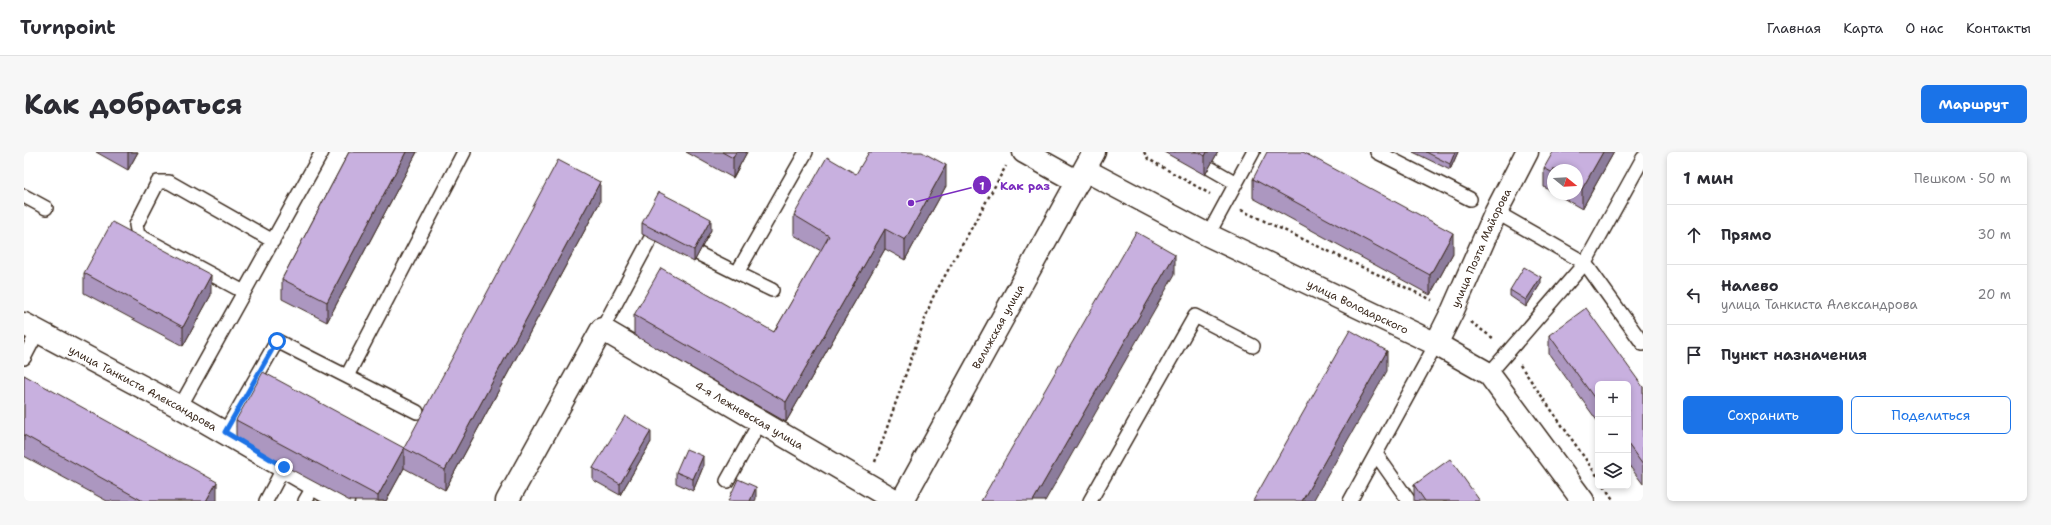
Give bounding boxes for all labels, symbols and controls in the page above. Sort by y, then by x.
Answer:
text: Turnpoint [20,15,116,40]
text: Главная [1767,19,1821,37]
text: Карта [1843,19,1883,37]
text: О нас [1905,19,1944,37]
text: Контакты [1966,19,2031,37]
text: Как добраться [24,85,243,123]
button: Маршрут [1921,85,2027,123]
north arrow [1547,164,1583,200]
text: 1 мин [1683,167,1733,189]
text: Пешком · 50 m [1914,170,2011,187]
callout: Как раз [972,173,1058,197]
text: 1 [979,178,985,194]
text: Как раз [1000,178,1051,194]
street label: улица Поэта Майорова [1448,186,1514,310]
icon: ahead [1683,224,1705,246]
text: Прямо [1721,225,1771,245]
text: 30 m [1977,226,2011,243]
street label: улица Володарского [1304,276,1411,337]
text: Налево [1721,276,1779,296]
street label: Велижская улица [968,281,1027,372]
icon: left [1683,284,1705,306]
text: 20 m [1978,286,2011,303]
text: улица Танкиста Александрова [1721,296,1918,313]
route start [268,332,286,350]
street label: улица Танкиста Александрова [66,342,220,434]
icon: arrive [1683,344,1705,366]
text: Пункт назначения [1721,345,1867,365]
street label: 4-я Лежневская улица [692,378,806,453]
map controls [1595,381,1631,489]
button: + [1595,381,1631,417]
button: Сохранить [1683,396,1843,434]
button: Поделиться [1851,396,2011,434]
button: − [1595,417,1631,453]
button: layers [1595,453,1631,489]
route end [275,458,293,476]

